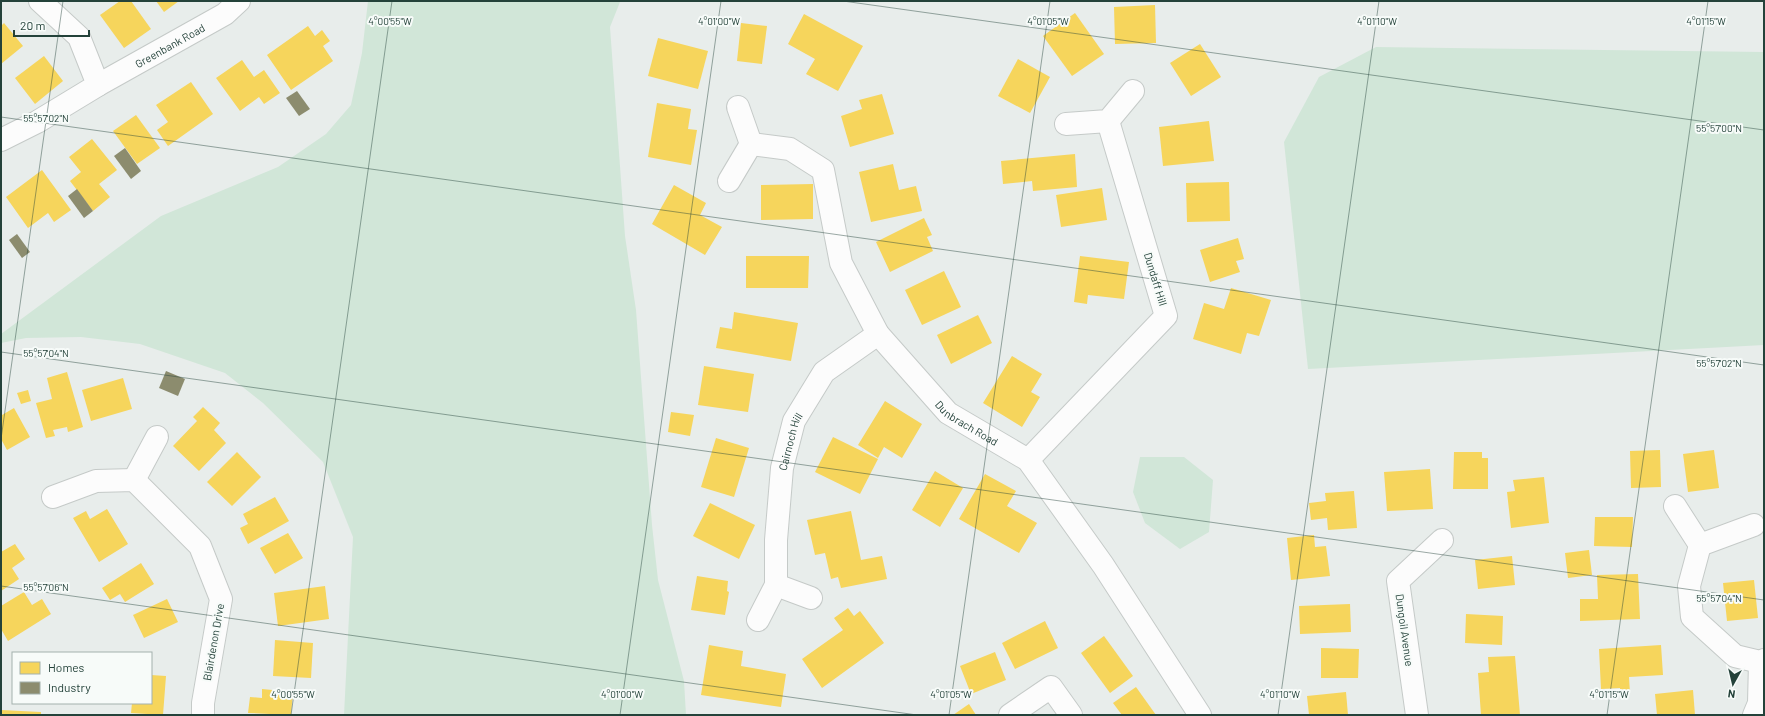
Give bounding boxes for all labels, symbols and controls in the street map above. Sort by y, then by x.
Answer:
scale bar [14,12,89,38]
text: 4°00'55"W [368,15,412,27]
text: 4°01'00"W [698,15,740,27]
text: 4°01'05"W [1027,15,1069,27]
text: 4°01'10"W [1357,15,1397,27]
text: 4°01'15"W [1686,15,1726,27]
text: 20 m [20,18,46,32]
street label: Greenbank Road [132,20,207,70]
text: 55°57'02"N [23,112,69,124]
text: 55°57'00"N [1696,122,1742,134]
street label: Dundaff Hill [1142,251,1170,307]
text: 55°57'04"N [23,347,69,359]
text: 55°57'02"N [1696,357,1742,369]
street label: Dunbrach Road [933,398,1001,448]
street label: Cairnoch Hill [775,410,804,472]
text: 55°57'06"N [23,581,69,593]
text: 55°57'04"N [1696,592,1742,604]
street label: Dungoil Avenue [1393,593,1417,667]
street label: Blairdenon Drive [200,602,226,682]
legend [12,652,152,704]
text: Homes [48,660,85,674]
north arrow [1713,664,1753,704]
text: Industry [48,680,91,694]
text: N [1727,687,1736,701]
text: 4°00'55"W [271,688,315,700]
text: 4°01'00"W [601,688,643,700]
text: 4°01'05"W [930,688,972,700]
text: 4°01'10"W [1260,688,1300,700]
text: 4°01'15"W [1589,688,1629,700]

